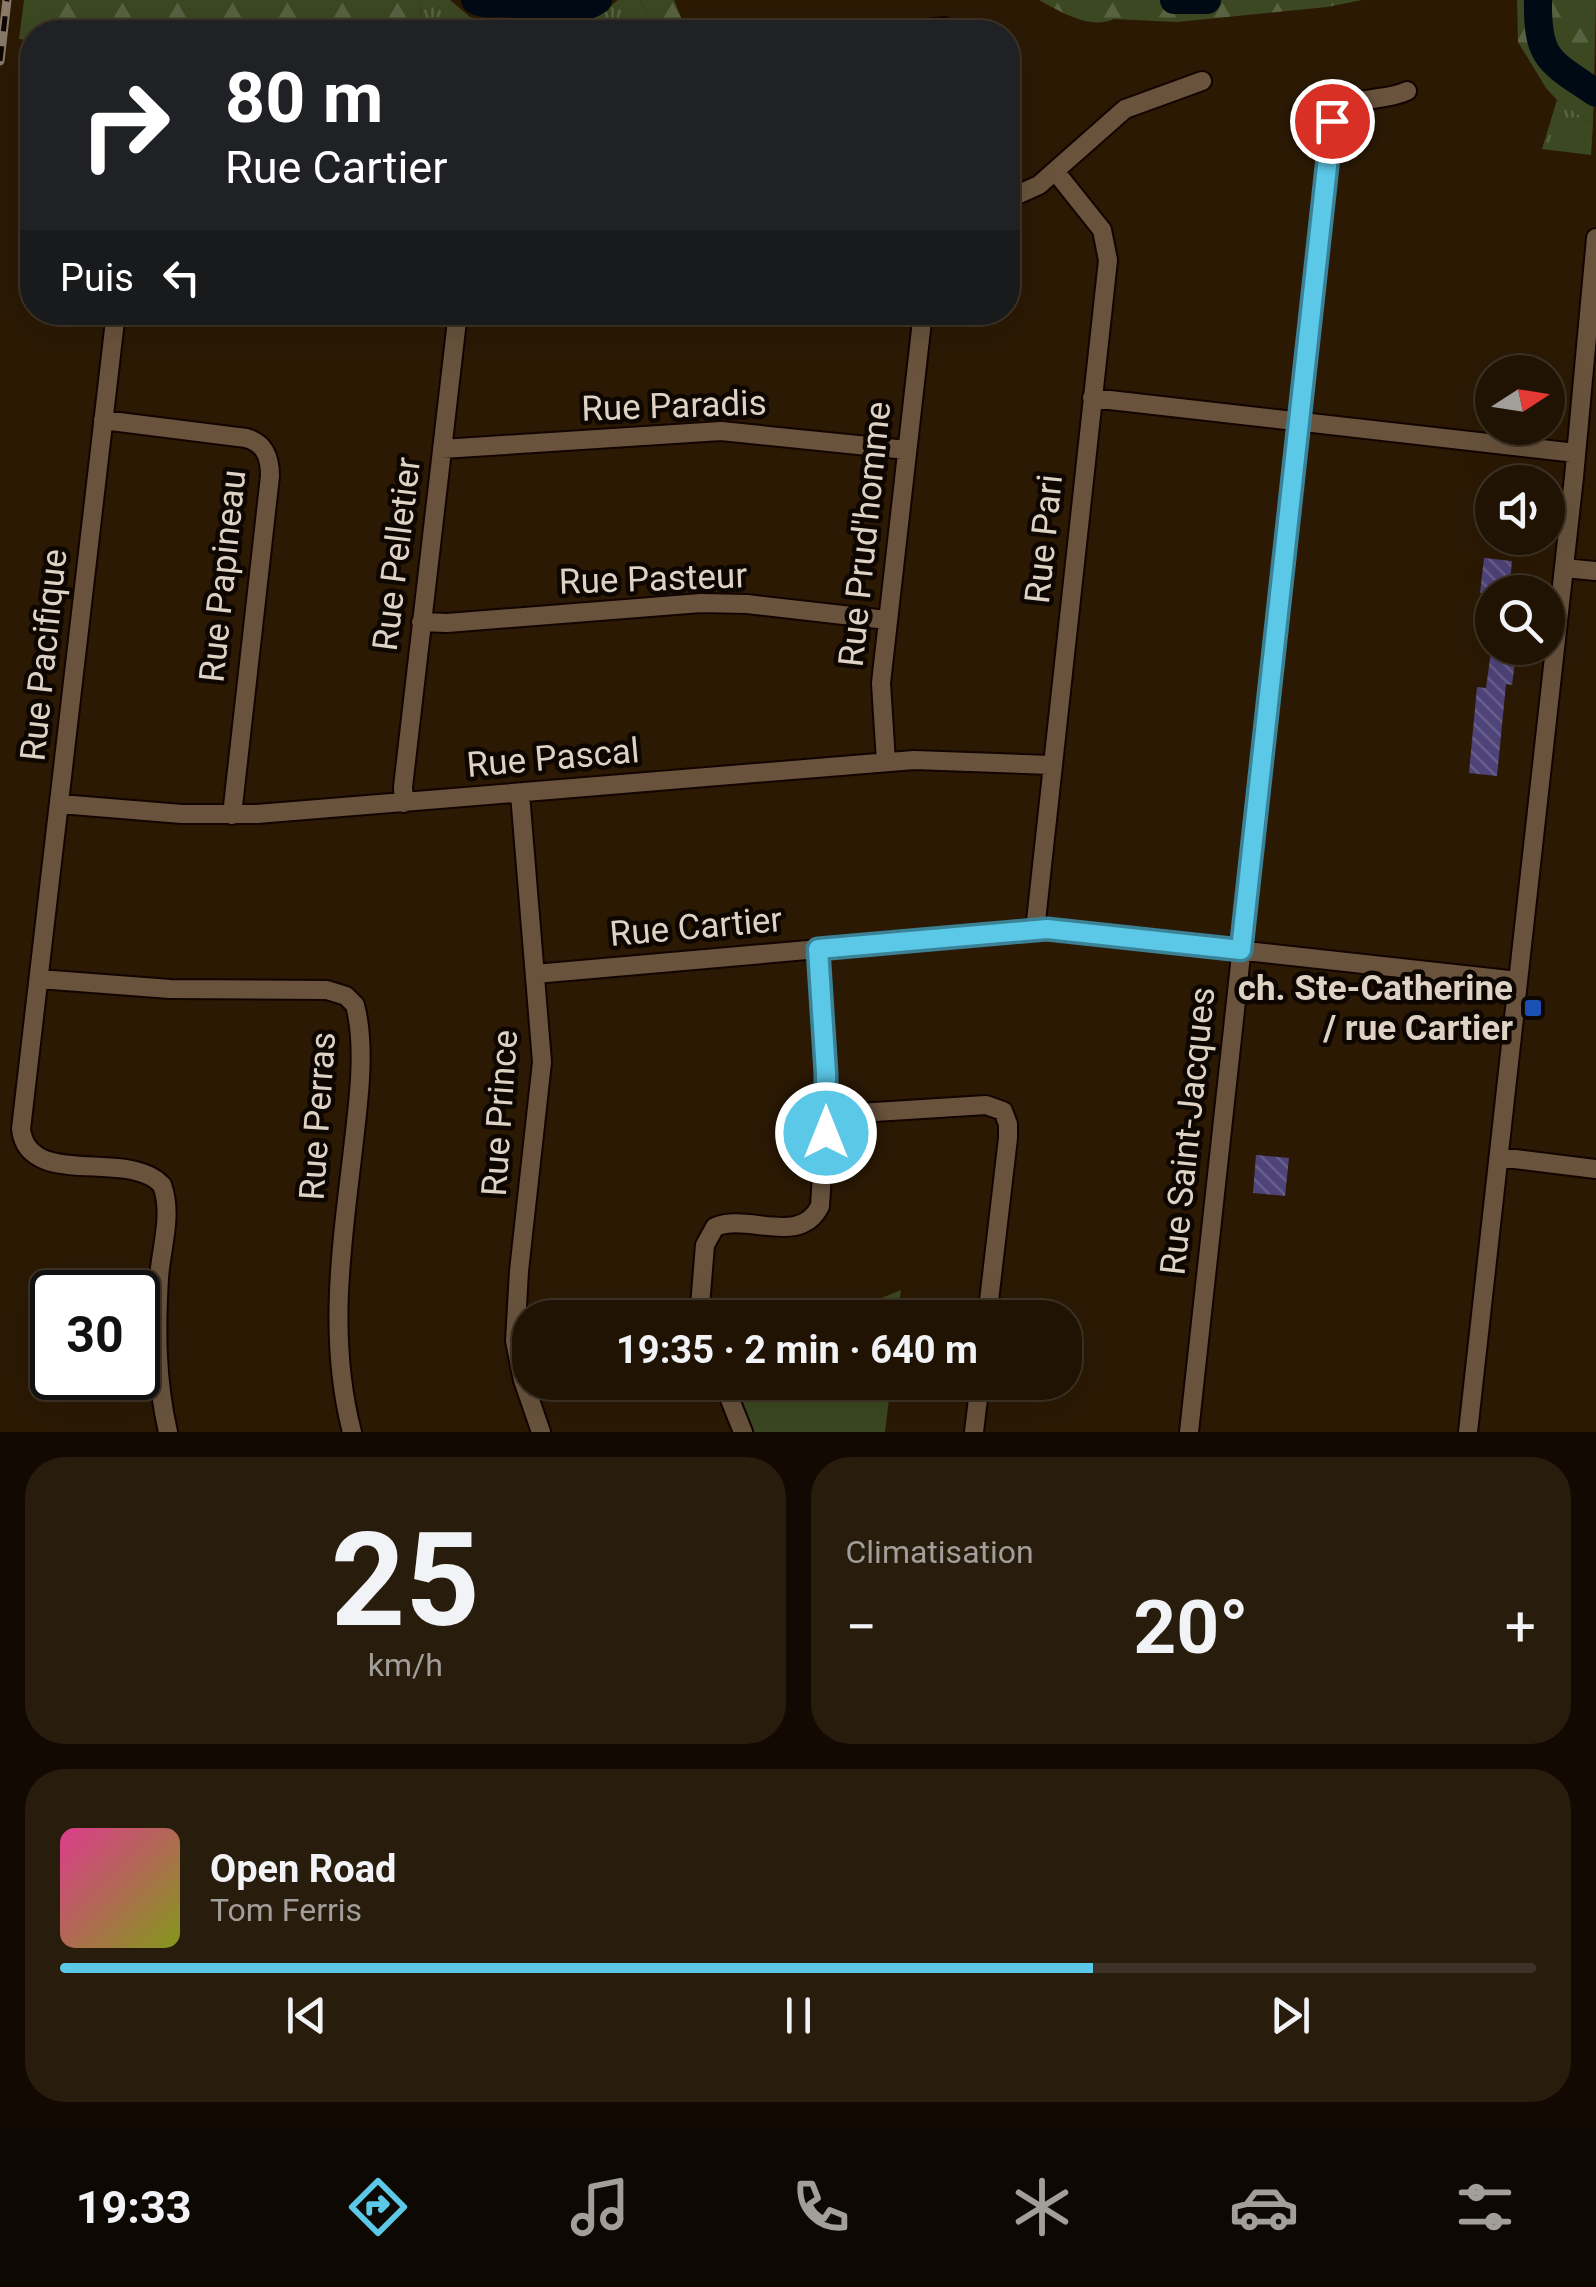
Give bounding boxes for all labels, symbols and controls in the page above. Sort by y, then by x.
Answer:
text: 80 m [225,57,383,139]
icon: right [60,60,190,190]
pin [1290,79,1375,164]
icon: arrive [1305,94,1360,149]
text: Rue Cartier [225,141,447,194]
icon: left [154,250,209,305]
text: Puis [60,256,134,300]
north arrow [1475,355,1565,445]
map controls [1475,355,1565,665]
street label: Rue Paradis [581,382,767,430]
street label: Rue Prud'homme [831,399,899,669]
street label: Rue Pelletier [365,455,429,653]
button: sound [1475,465,1565,555]
street label: Rue Papineau [191,468,255,684]
street label: Rue Pari [1017,473,1071,605]
street label: Rue Pacifique [12,547,76,763]
street label: Rue Pasteur [558,555,748,603]
button: search [1475,575,1565,665]
street label: Rue Pascal [465,730,641,786]
street label: Rue Cartier [608,899,784,955]
place label: ch. Ste-Catherine / rue Cartier [1238,968,1513,1049]
street label: Rue Saint-Jacques [1152,985,1224,1277]
marker: ch. Ste-Catherine / rue Cartier [1522,997,1544,1019]
street label: Rue Prince [474,1028,526,1198]
street label: Rue Perras [292,1030,344,1202]
position arrow [774,1081,878,1185]
speed limit sign: 30 [30,1270,160,1400]
text: 19:35 · 2 min · 640 m [616,1328,978,1372]
text: 25 [331,1504,480,1657]
text: Climatisation [846,1533,1034,1571]
text: 20° [1133,1583,1249,1671]
text: − [846,1595,877,1659]
text: + [1505,1595,1536,1659]
text: km/h [368,1646,443,1684]
text: Open Road [210,1847,396,1891]
text: Tom Ferris [210,1891,362,1929]
icon: previous [279,1988,334,2043]
icon: pause [771,1988,826,2043]
icon: next [1263,1988,1318,2043]
icon: directions [343,2172,413,2242]
icon: music [565,2172,635,2242]
icon: phone [786,2172,856,2242]
icon: climate [1007,2172,1077,2242]
icon: car [1229,2172,1299,2242]
icon: filters [1450,2172,1520,2242]
text: 19:33 [76,2181,192,2234]

